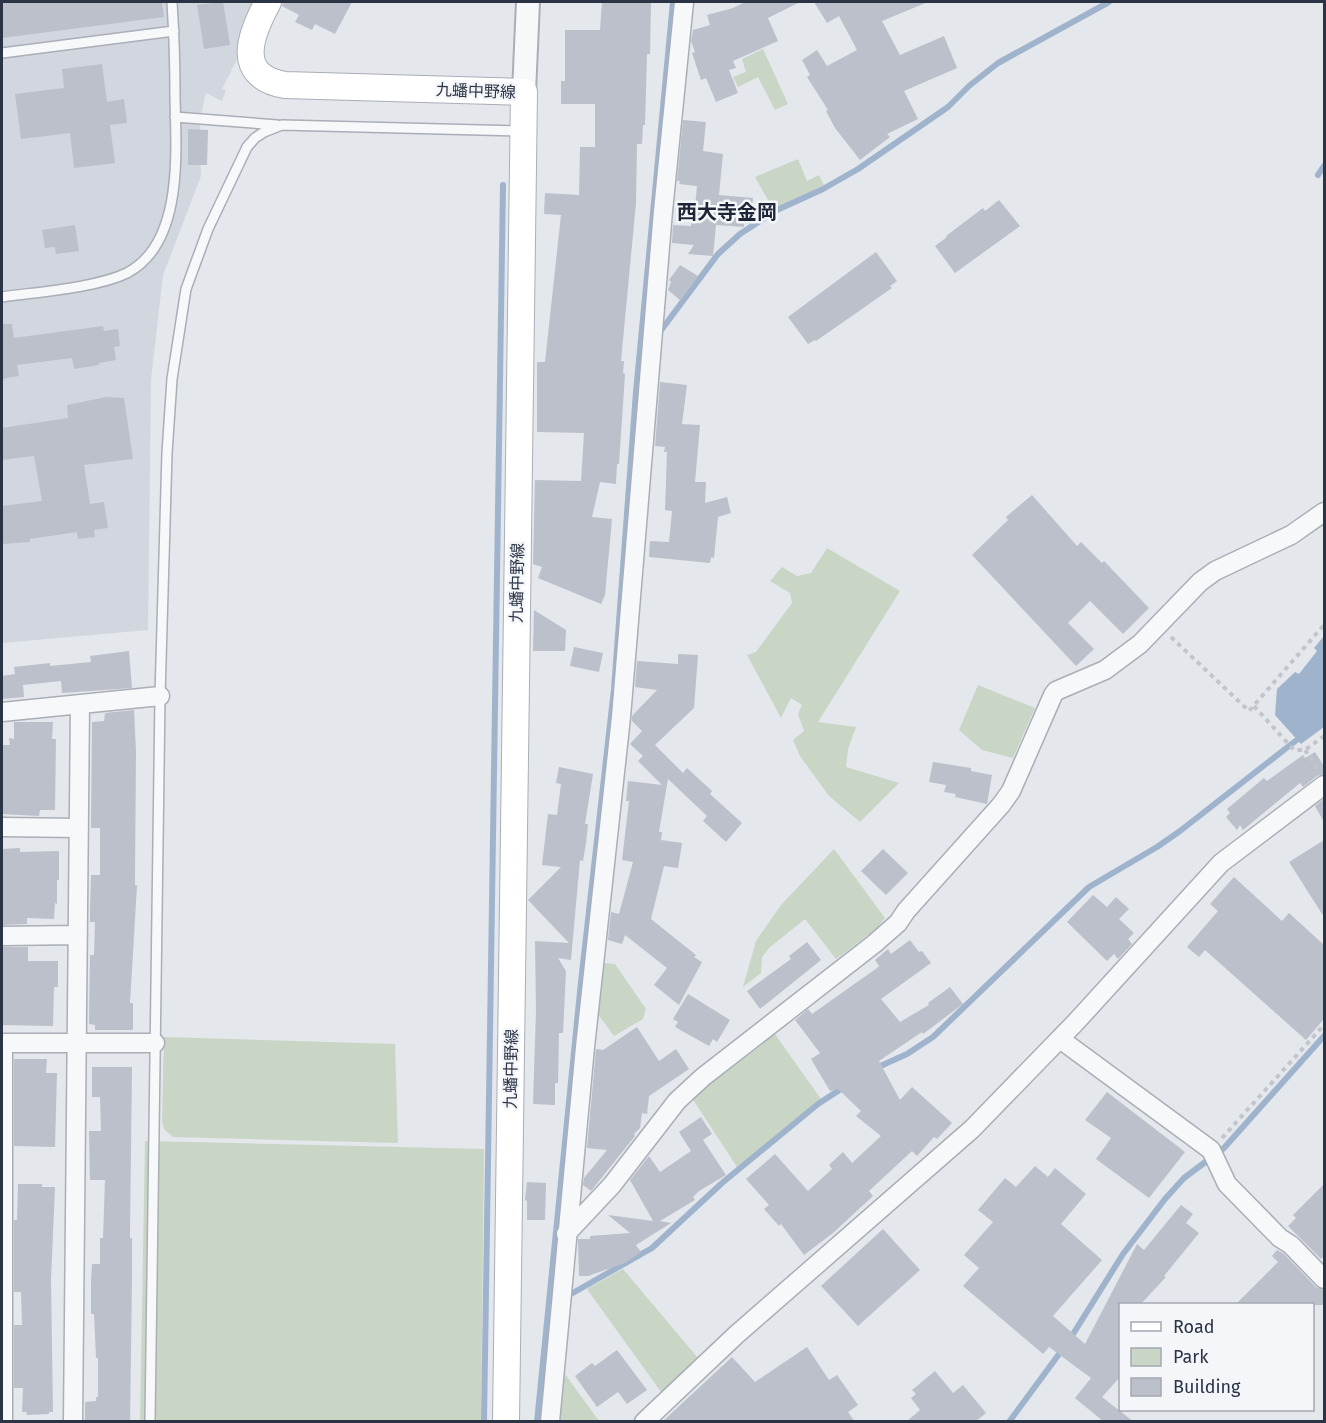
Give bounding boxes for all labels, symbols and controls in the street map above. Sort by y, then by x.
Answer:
street label: 九蟠中野線 [436,80,516,102]
district label: 西大寺金岡 [677,200,777,224]
street label: 九蟠中野線 [507,543,527,623]
street label: 九蟠中野線 [501,1029,521,1109]
legend [1119,1303,1314,1411]
text: Road [1173,1316,1215,1338]
text: Park [1173,1346,1209,1368]
text: Building [1173,1376,1241,1398]

